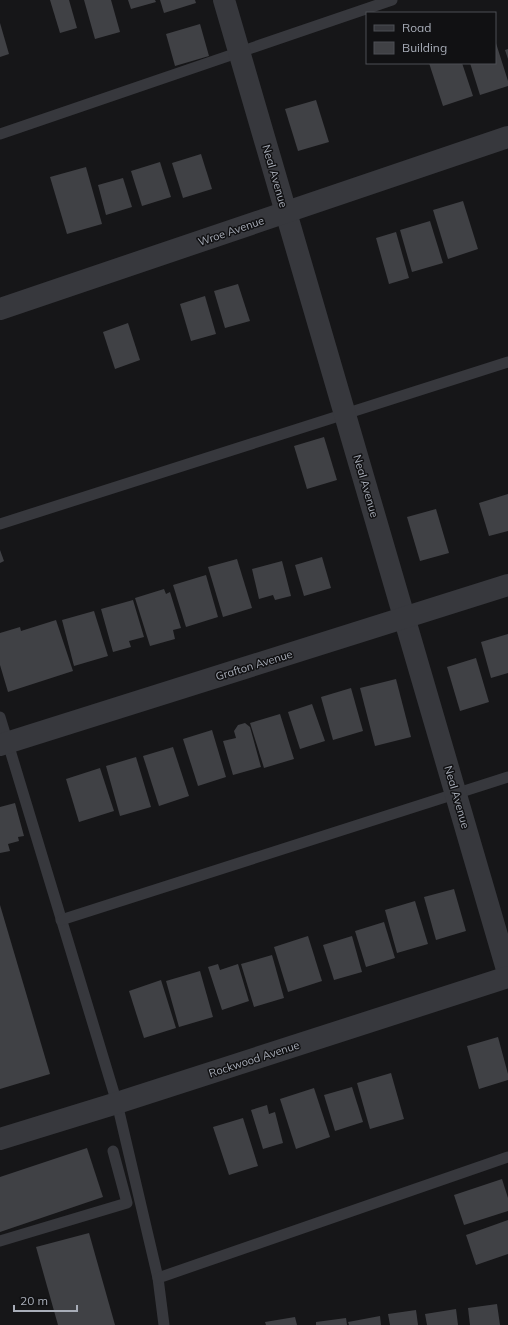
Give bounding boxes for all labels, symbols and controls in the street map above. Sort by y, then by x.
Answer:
legend [366,12,496,64]
text: Road [402,20,431,35]
text: Building [402,40,447,55]
street label: Neal Avenue [259,143,291,209]
street label: Wroe Avenue [196,213,266,249]
street label: Neal Avenue [350,453,382,519]
street label: Grafton Avenue [214,647,294,683]
street label: Neal Avenue [441,764,473,830]
street label: Rockwood Avenue [207,1038,301,1080]
scale bar [14,1287,77,1313]
text: 20 m [20,1293,48,1308]

